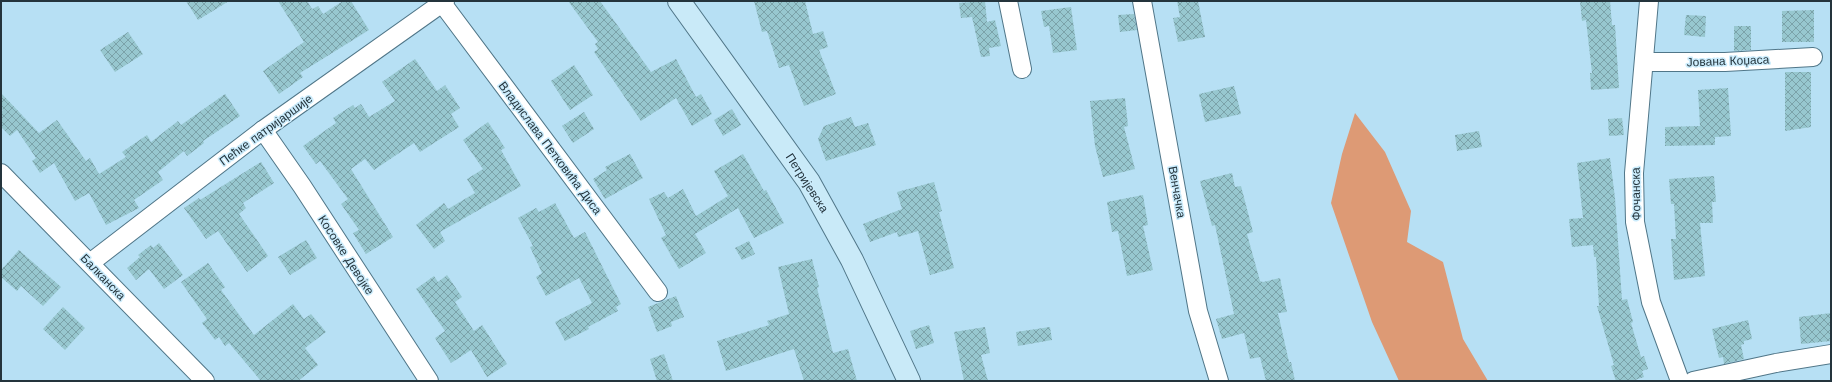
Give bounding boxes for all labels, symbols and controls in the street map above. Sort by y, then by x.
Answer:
street label: Јована Коџаса [1686,53,1770,69]
street label: Владислава Петковића Диса [495,79,605,217]
street label: Пећке патријаршије [217,91,316,168]
street label: Петријевска [783,151,831,215]
street label: Венчачка [1166,165,1189,219]
street label: Фочанска [1629,167,1643,221]
street label: Косовке Девојке [315,213,377,297]
street label: Балканска [78,251,129,303]

